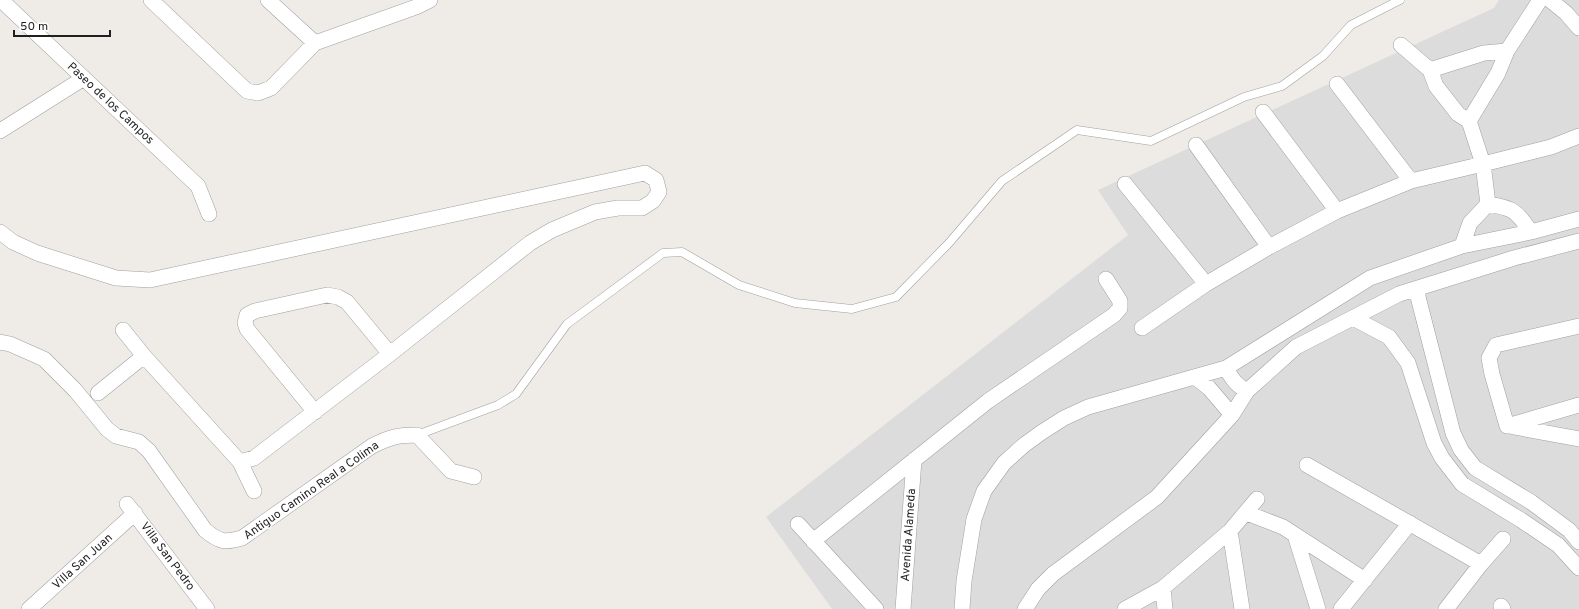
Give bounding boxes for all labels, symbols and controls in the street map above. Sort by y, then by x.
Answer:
scale bar [14,12,110,38]
text: 50 m [20,19,48,35]
street label: Paseo de los Campos [63,59,157,148]
street label: Antiguo Camino Real a Colima [241,438,382,544]
street label: Avenida Alameda [898,488,920,582]
street label: Villa San Pedro [136,519,198,594]
street label: Villa San Juan [49,530,116,593]

